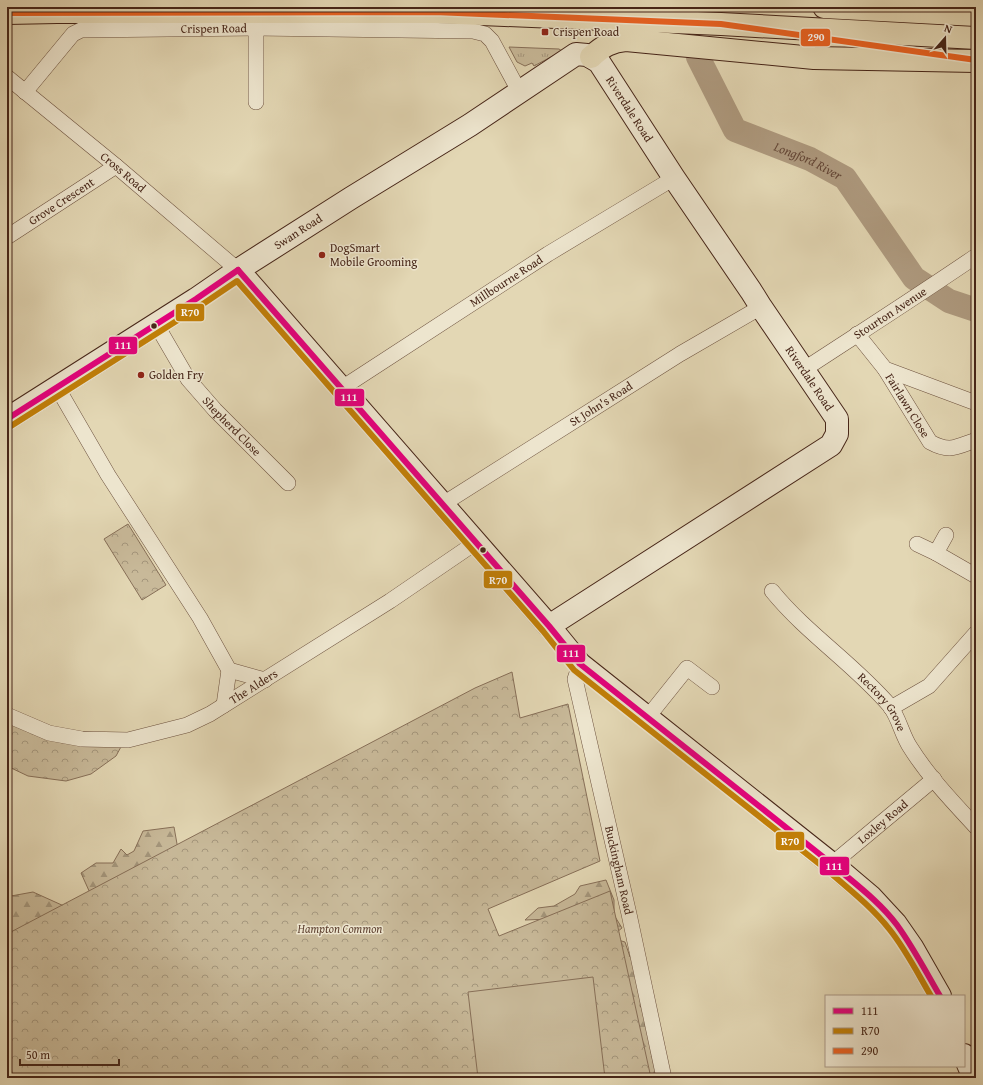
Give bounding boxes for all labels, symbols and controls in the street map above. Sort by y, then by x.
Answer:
north arrow [925,18,965,58]
street label: Crispen Road [181,19,248,37]
text: N [942,20,955,38]
place label: Crispen Road [553,23,620,40]
marker: Crispen Road [540,27,550,37]
line badge: 290 [800,28,831,47]
text: 290 [807,29,825,45]
street label: Riverdale Road [602,72,658,145]
water label: Longford River [770,137,846,185]
street label: Cross Road [97,148,150,196]
street label: Grove Crescent [25,173,98,229]
street label: Swan Road [270,209,326,253]
place label: DogSmart Mobile Grooming [330,239,417,270]
marker: DogSmart Mobile Grooming [317,250,327,260]
street label: Millbourne Road [466,250,546,311]
street label: Stourton Avenue [850,282,930,343]
line badge: R70 [175,303,205,322]
text: R70 [181,304,199,320]
unlabelled marker [149,321,159,331]
line badge: 111 [108,336,138,355]
text: 111 [114,337,132,353]
street label: Riverdale Road [782,342,838,415]
place label: Golden Fry [149,366,204,383]
marker: Golden Fry [136,370,146,380]
street label: Fairlawn Close [882,370,934,441]
street label: St John's Road [566,377,636,430]
line badge: 111 [334,388,365,407]
text: 111 [340,389,358,405]
street label: Shepherd Close [199,392,265,460]
unlabelled marker [478,545,488,555]
line badge: R70 [483,570,513,589]
text: R70 [489,572,507,588]
line badge: 111 [556,644,586,663]
text: 111 [562,645,580,661]
street label: The Alders [226,665,281,708]
street label: Rectory Grove [854,668,911,734]
street label: Loxley Road [854,795,912,847]
street label: Buckingham Road [601,824,638,917]
line badge: R70 [775,831,805,851]
text: R70 [781,833,799,849]
line badge: 111 [819,856,850,876]
text: 111 [825,858,843,874]
park label: Hampton Common [297,920,382,937]
legend [825,995,965,1067]
text: 111 [861,1002,879,1019]
text: R70 [861,1022,880,1039]
scale bar [20,1041,119,1067]
text: 290 [861,1042,879,1059]
text: 50 m [26,1046,50,1063]

